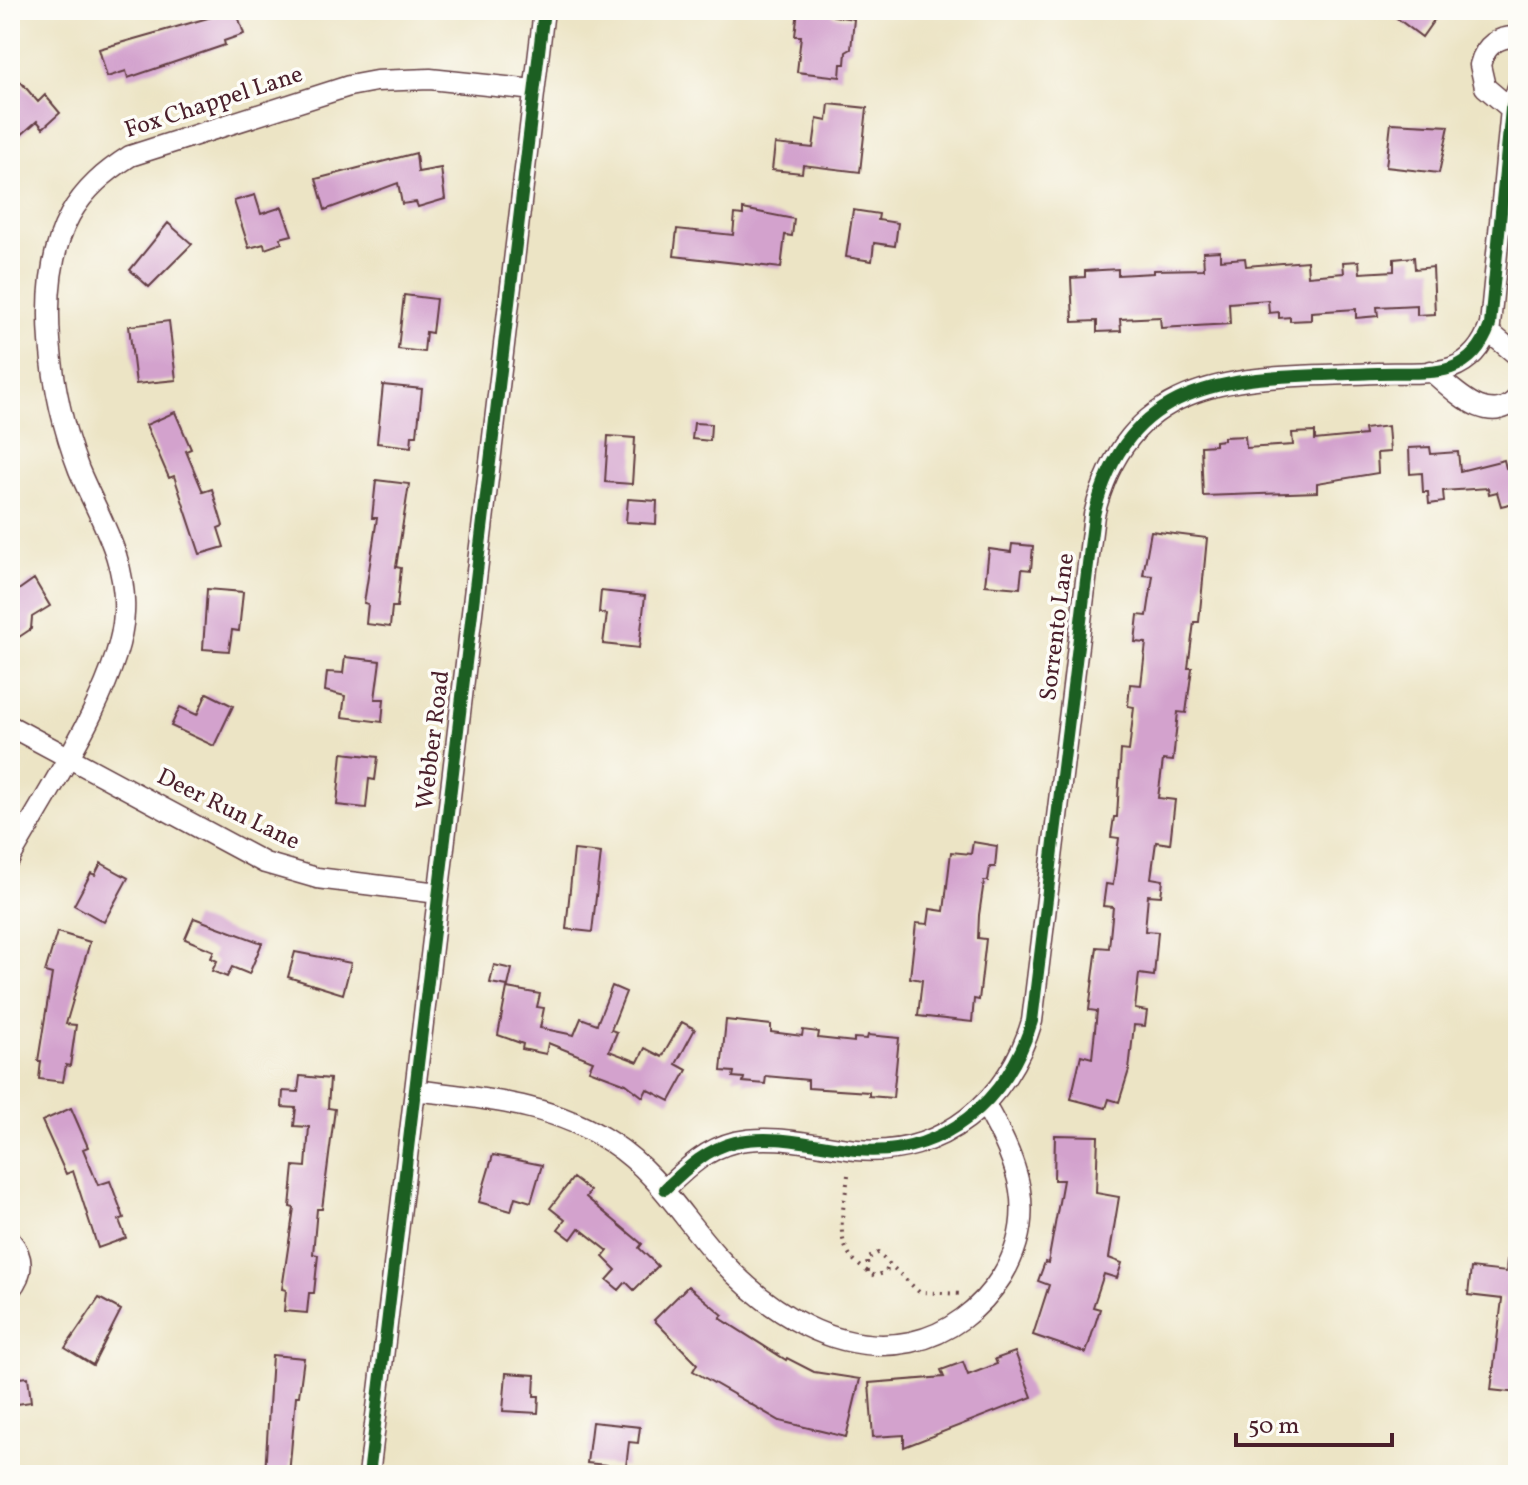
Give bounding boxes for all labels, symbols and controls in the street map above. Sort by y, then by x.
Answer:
street label: Fox Chappel Lane [120,58,308,148]
street label: Sorrento Lane [1032,551,1084,703]
street label: Webber Road [409,668,459,812]
street label: Deer Run Lane [151,761,305,859]
scale bar [1236,1397,1392,1447]
text: 50 m [1248,1410,1300,1444]

